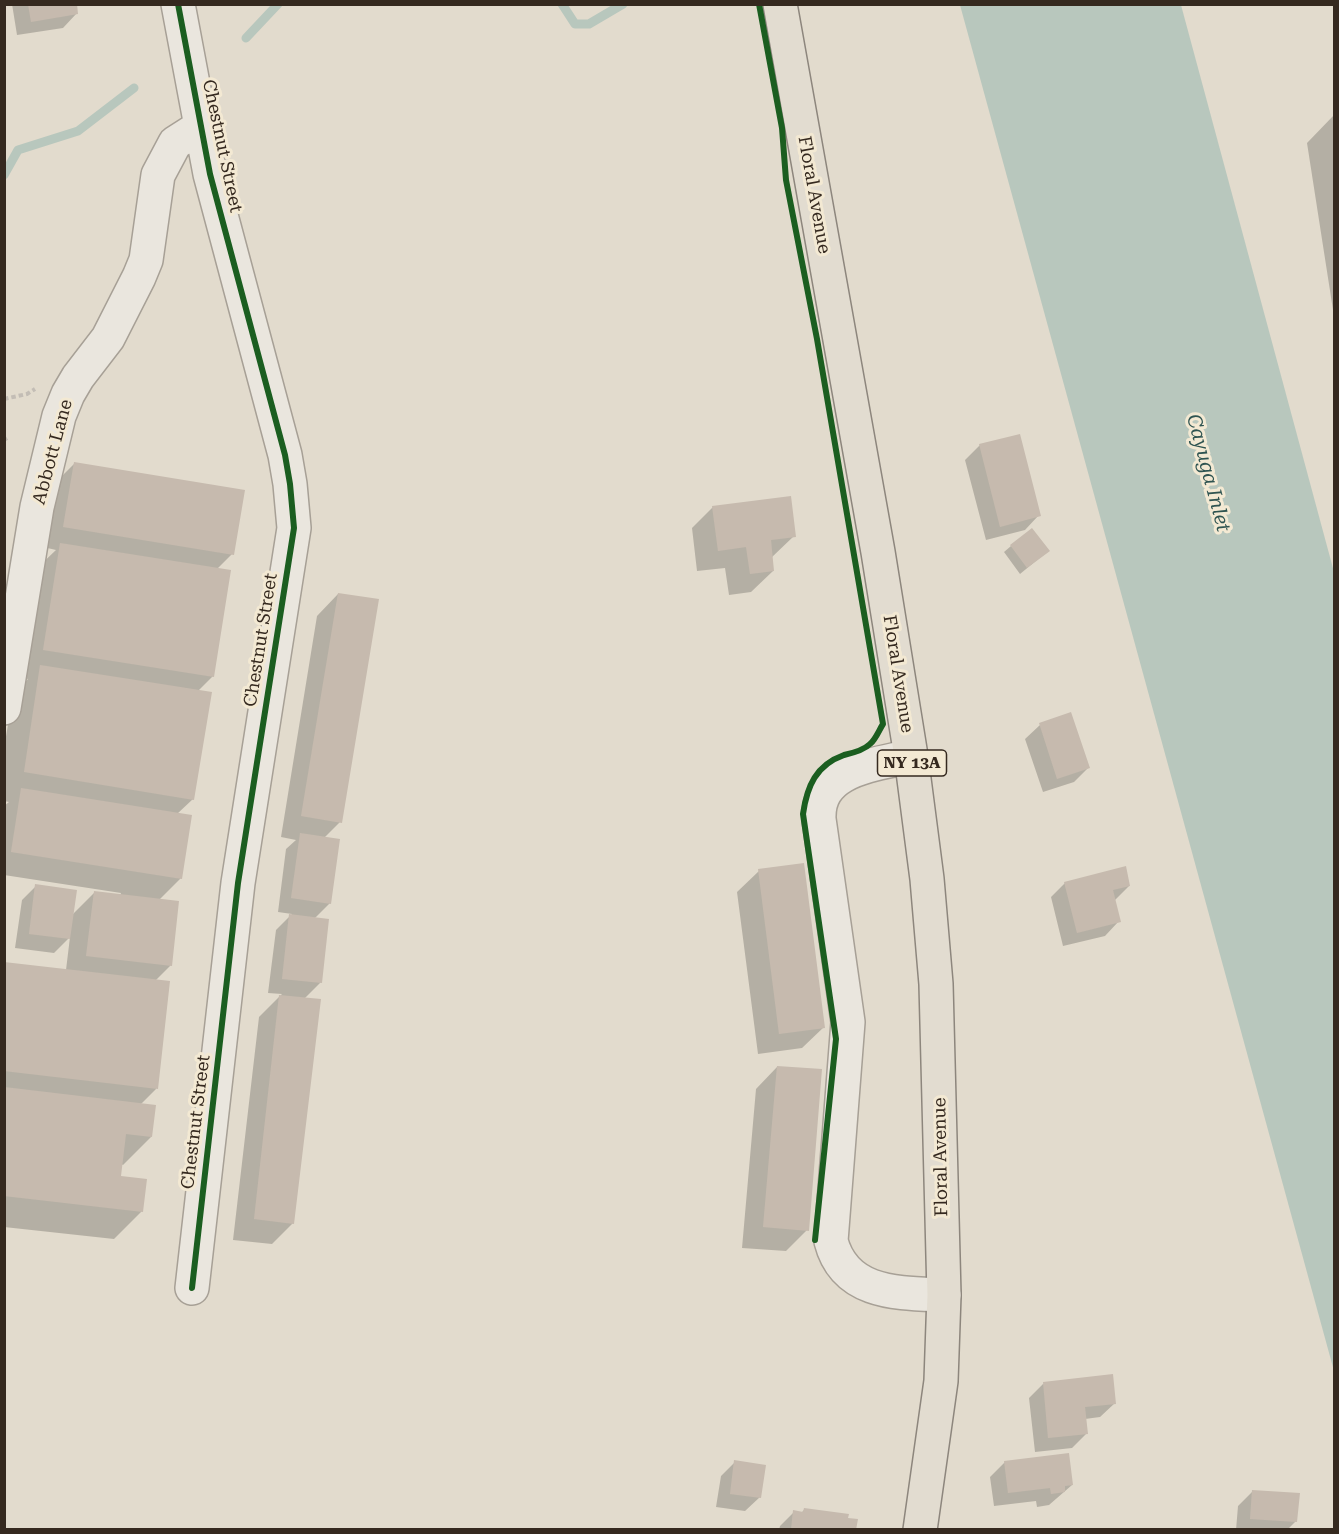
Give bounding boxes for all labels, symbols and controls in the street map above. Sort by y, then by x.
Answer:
street label: Chestnut Street [197,78,247,214]
street label: Floral Avenue [793,135,835,255]
street label: Abbott Lane [29,397,77,507]
water label: Cayuga Inlet [1181,412,1235,534]
street label: Chestnut Street [240,572,282,708]
street label: Floral Avenue [878,614,918,734]
road number: NY 13A [878,750,946,776]
street label: Chestnut Street [177,1054,215,1190]
street label: Floral Avenue [929,1097,953,1217]

